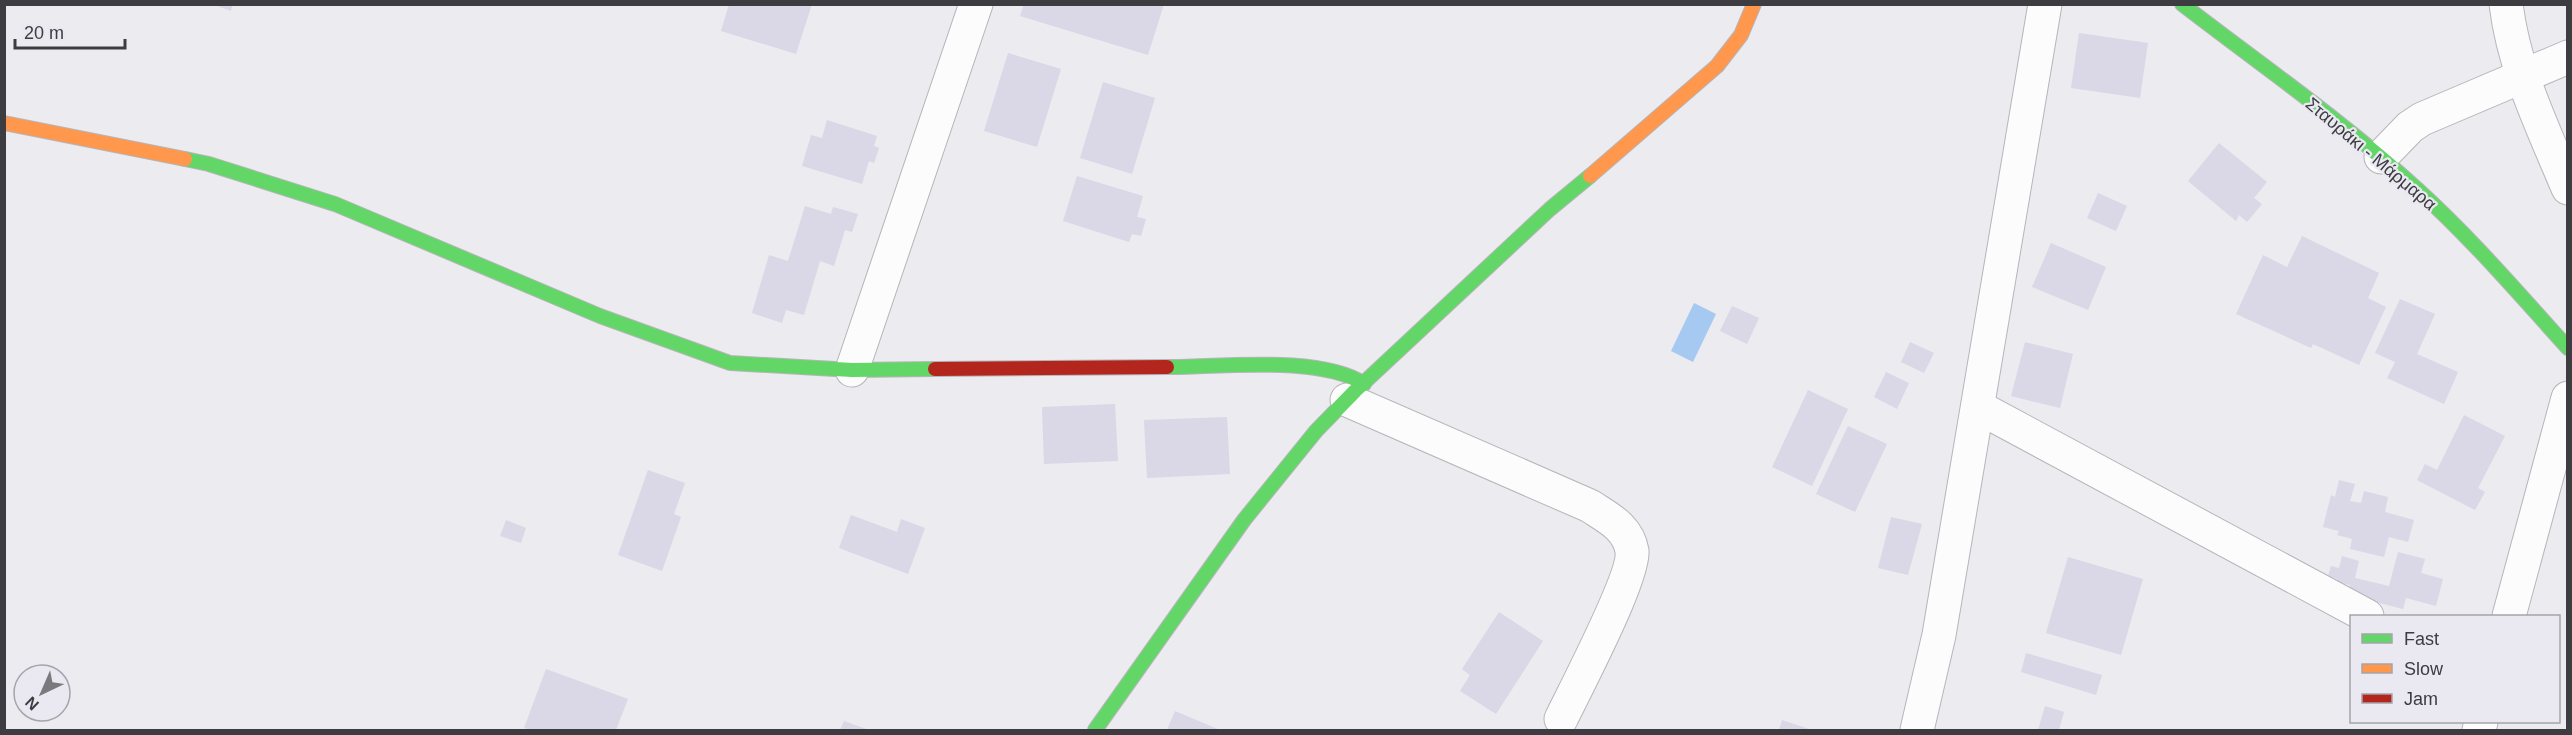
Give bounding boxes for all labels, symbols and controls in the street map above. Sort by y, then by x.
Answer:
scale bar [15,12,124,50]
text: 20 m [24,23,64,43]
street label: Σταυράκι - Μάρμαρα [2302,94,2440,214]
legend [2350,615,2560,723]
text: Fast [2404,629,2439,649]
text: Slow [2404,659,2444,679]
north arrow [12,663,72,723]
text: Jam [2404,689,2438,709]
text: N [22,693,42,714]

